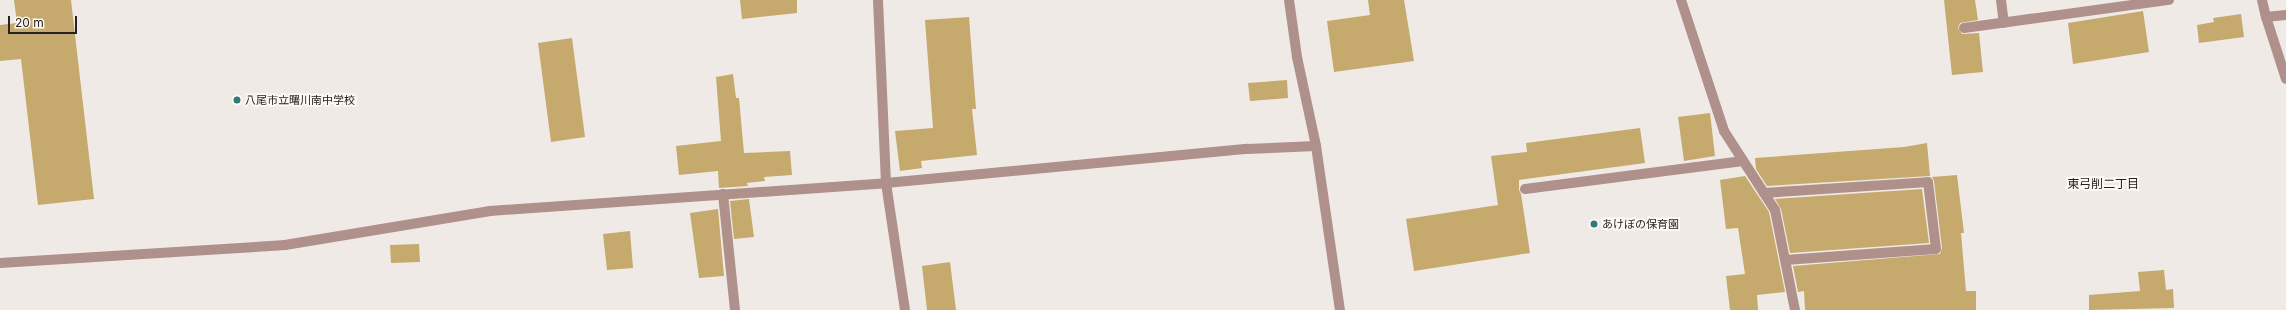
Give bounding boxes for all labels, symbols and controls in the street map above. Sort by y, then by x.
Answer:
scale bar [10,8,79,34]
text: 20 m [15,15,44,30]
place label: 八尾市立曙川南中学校 [245,93,355,107]
marker: 八尾市立曙川南中学校 [232,95,242,105]
district label: 東弓削二丁目 [2067,177,2139,191]
place label: あけぼの保育園 [1602,217,1679,231]
marker: あけぼの保育園 [1589,219,1599,229]

